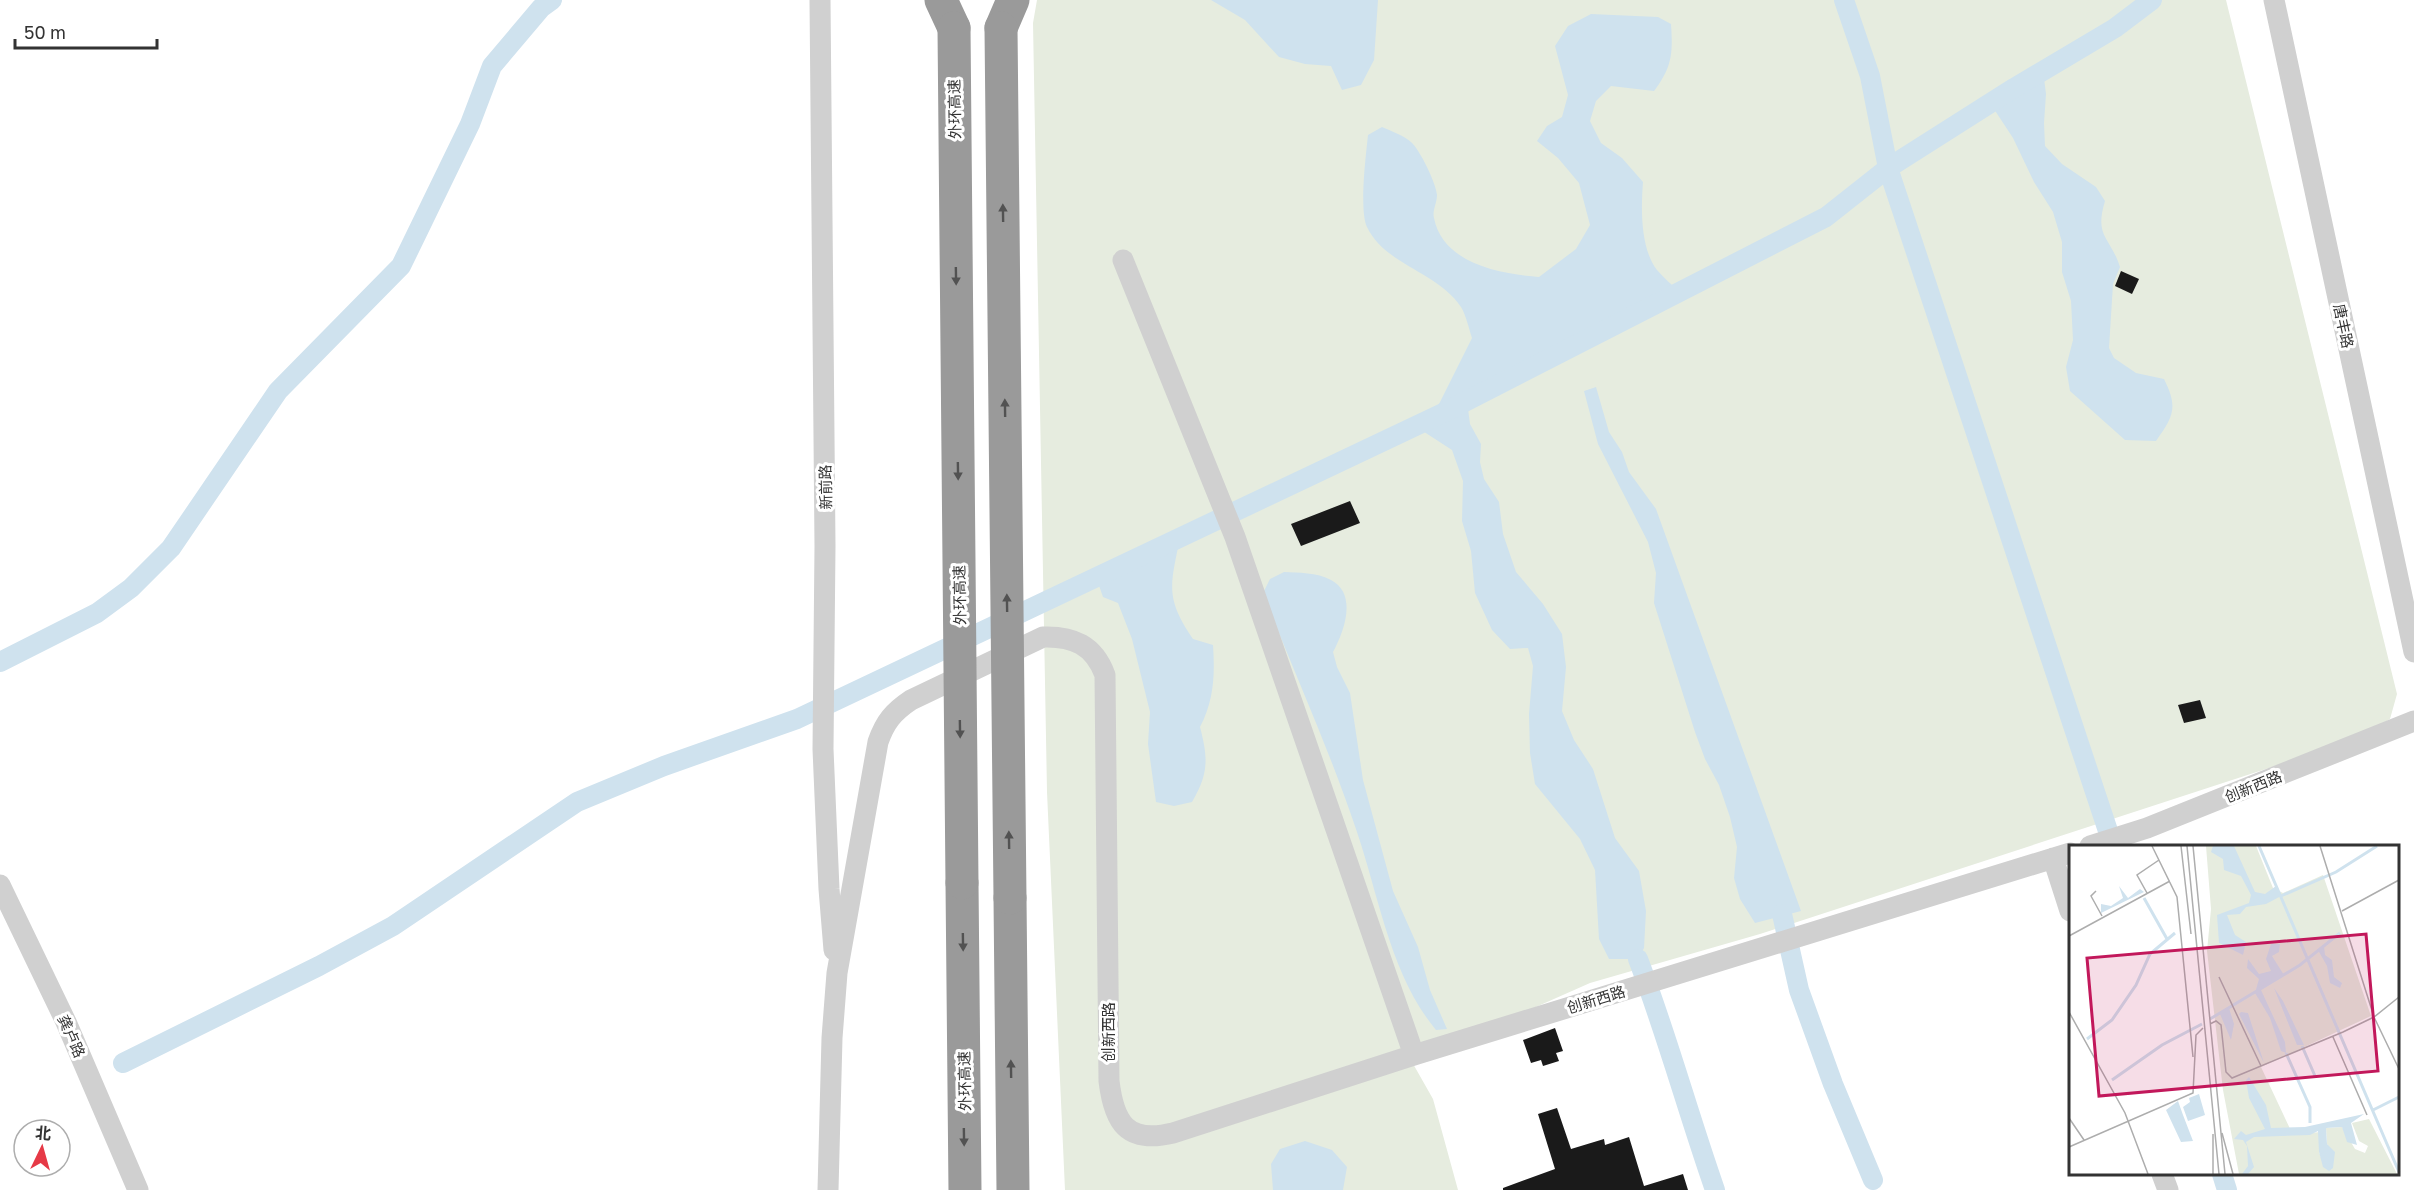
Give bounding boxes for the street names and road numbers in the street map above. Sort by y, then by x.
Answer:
street label: 外环高速 [944,79,964,139]
street label: 唐丰路 [2331,302,2357,350]
street label: 新前路 [816,464,834,510]
street label: 外环高速 [949,565,969,625]
street label: 创新西路 [2222,766,2284,806]
street label: 创新西路 [1565,982,1627,1016]
street label: 创新西路 [1099,1002,1117,1062]
street label: 龚卢路 [55,1012,89,1060]
street label: 外环高速 [954,1051,974,1111]

